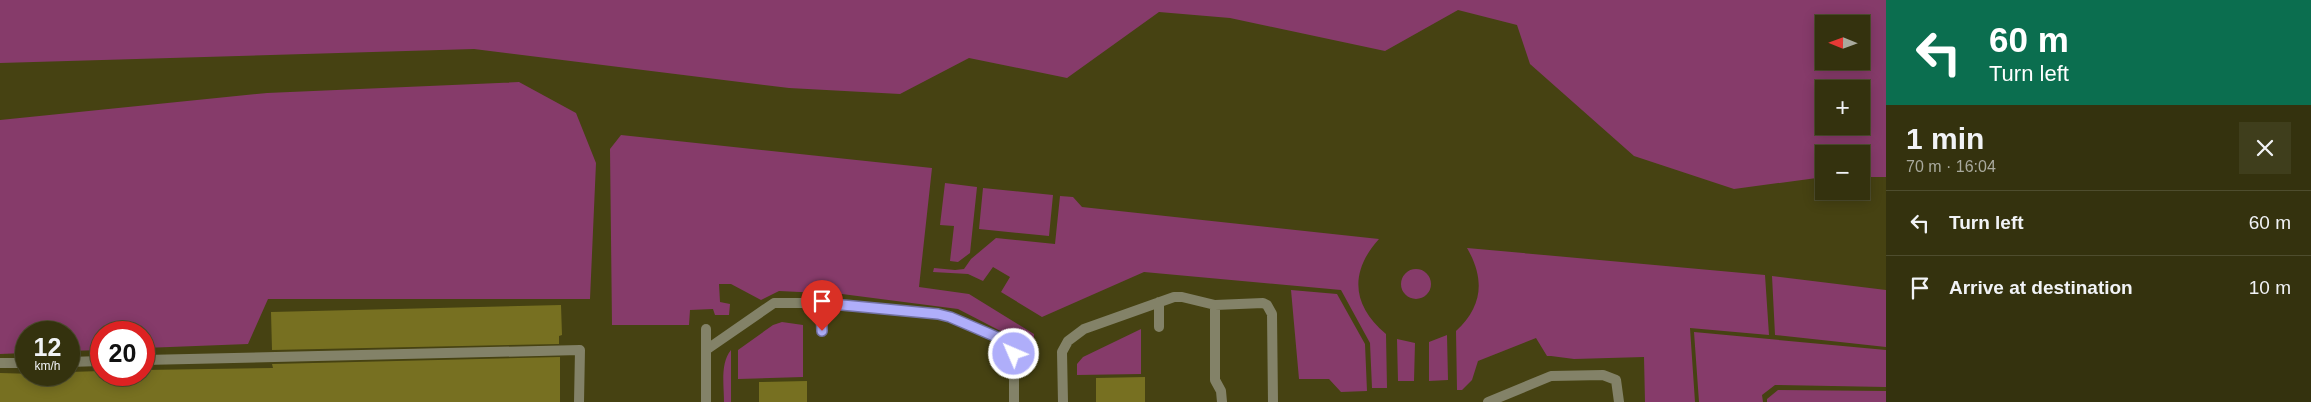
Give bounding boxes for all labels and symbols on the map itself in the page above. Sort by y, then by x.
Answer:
north arrow [1815,15,1870,70]
pin [801,280,843,331]
speed limit sign: 20 [90,321,155,386]
position arrow [987,327,1039,379]

